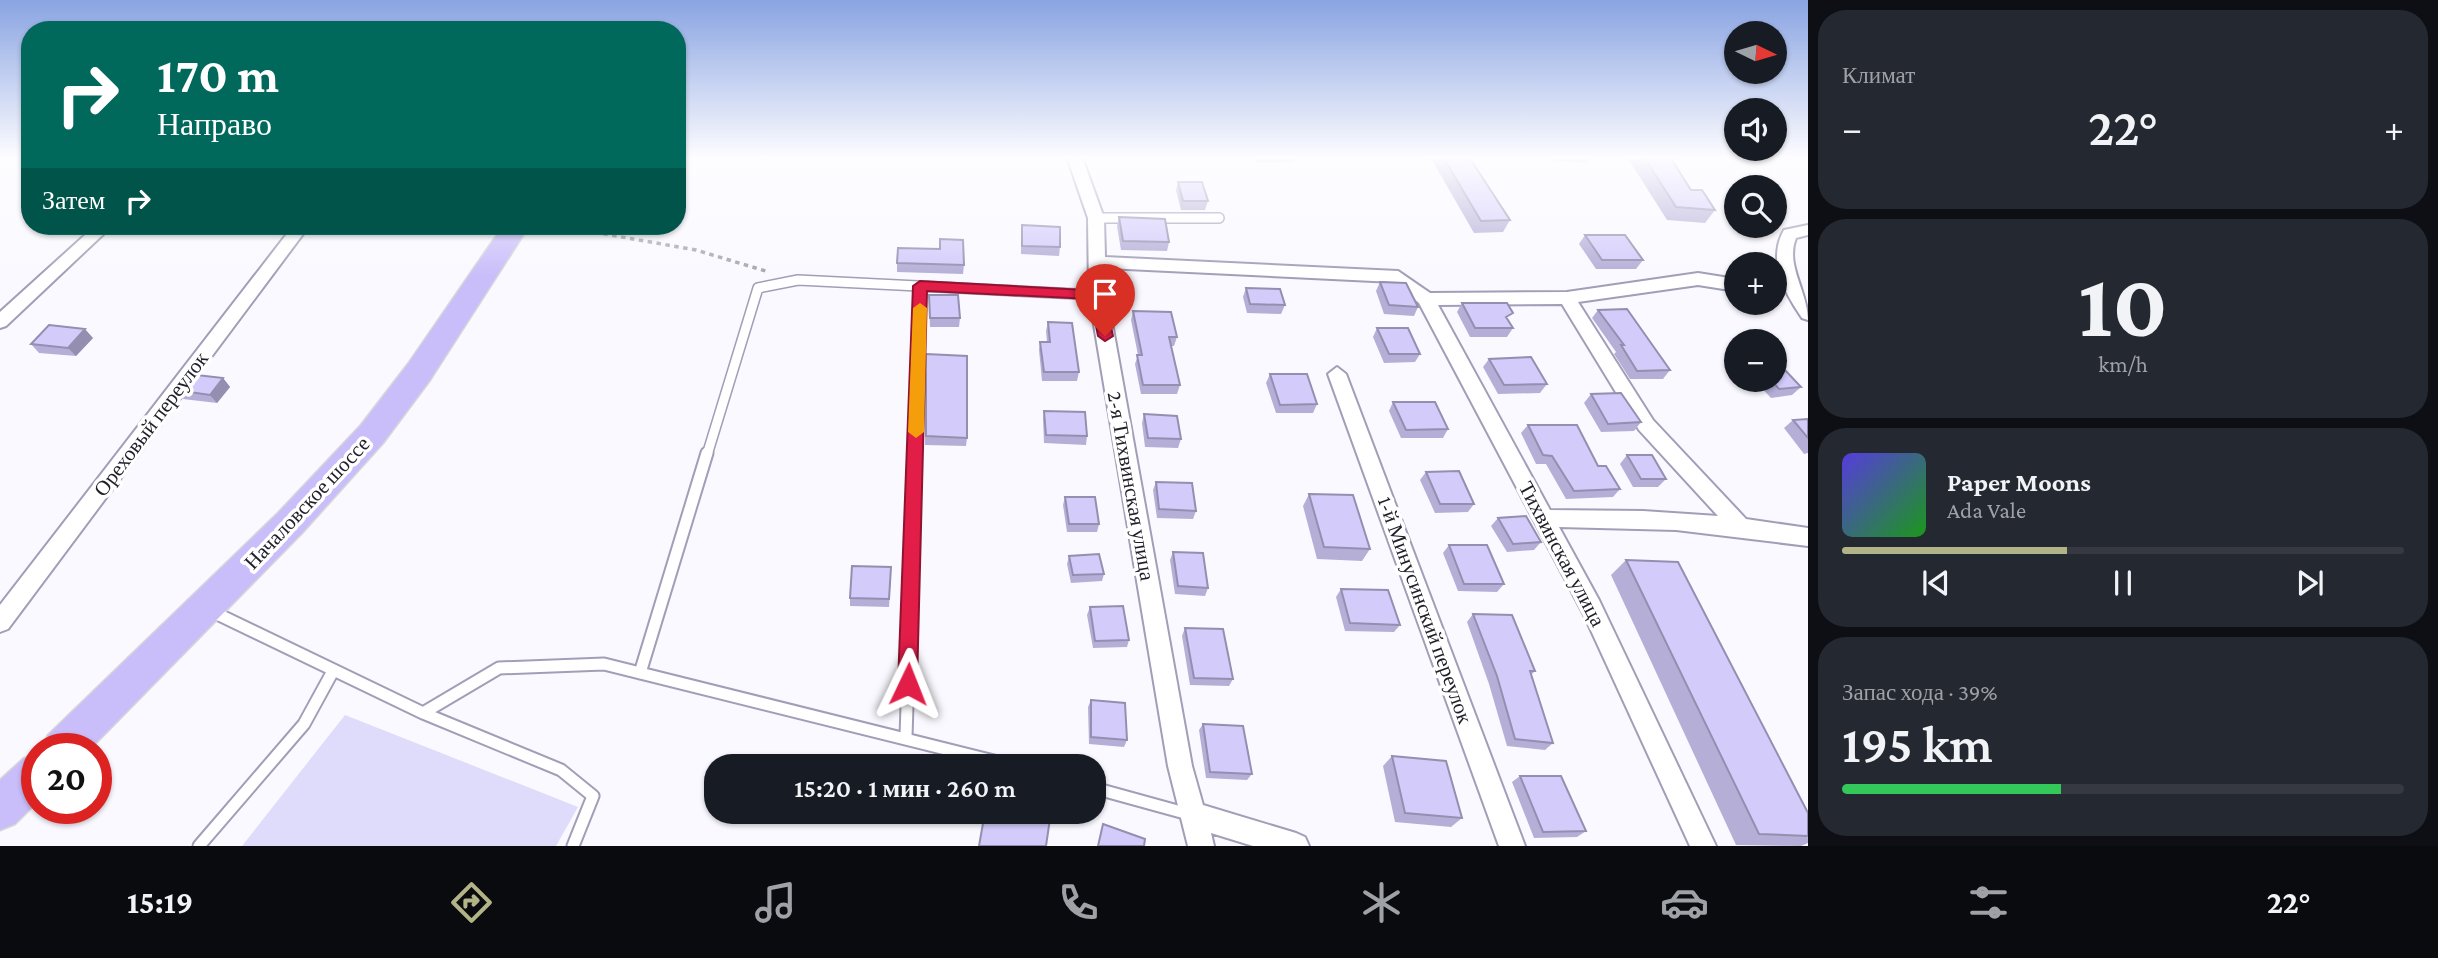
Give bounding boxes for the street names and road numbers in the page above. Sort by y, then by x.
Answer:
street label: Ореховый переулок [89,346,214,501]
street label: 2-я Тихвинская улица [1103,390,1160,583]
street label: Началовское шоссе [239,432,375,574]
street label: Тихвинская улица [1514,478,1611,631]
street label: 1-й Минусинский переулок [1373,493,1478,728]

